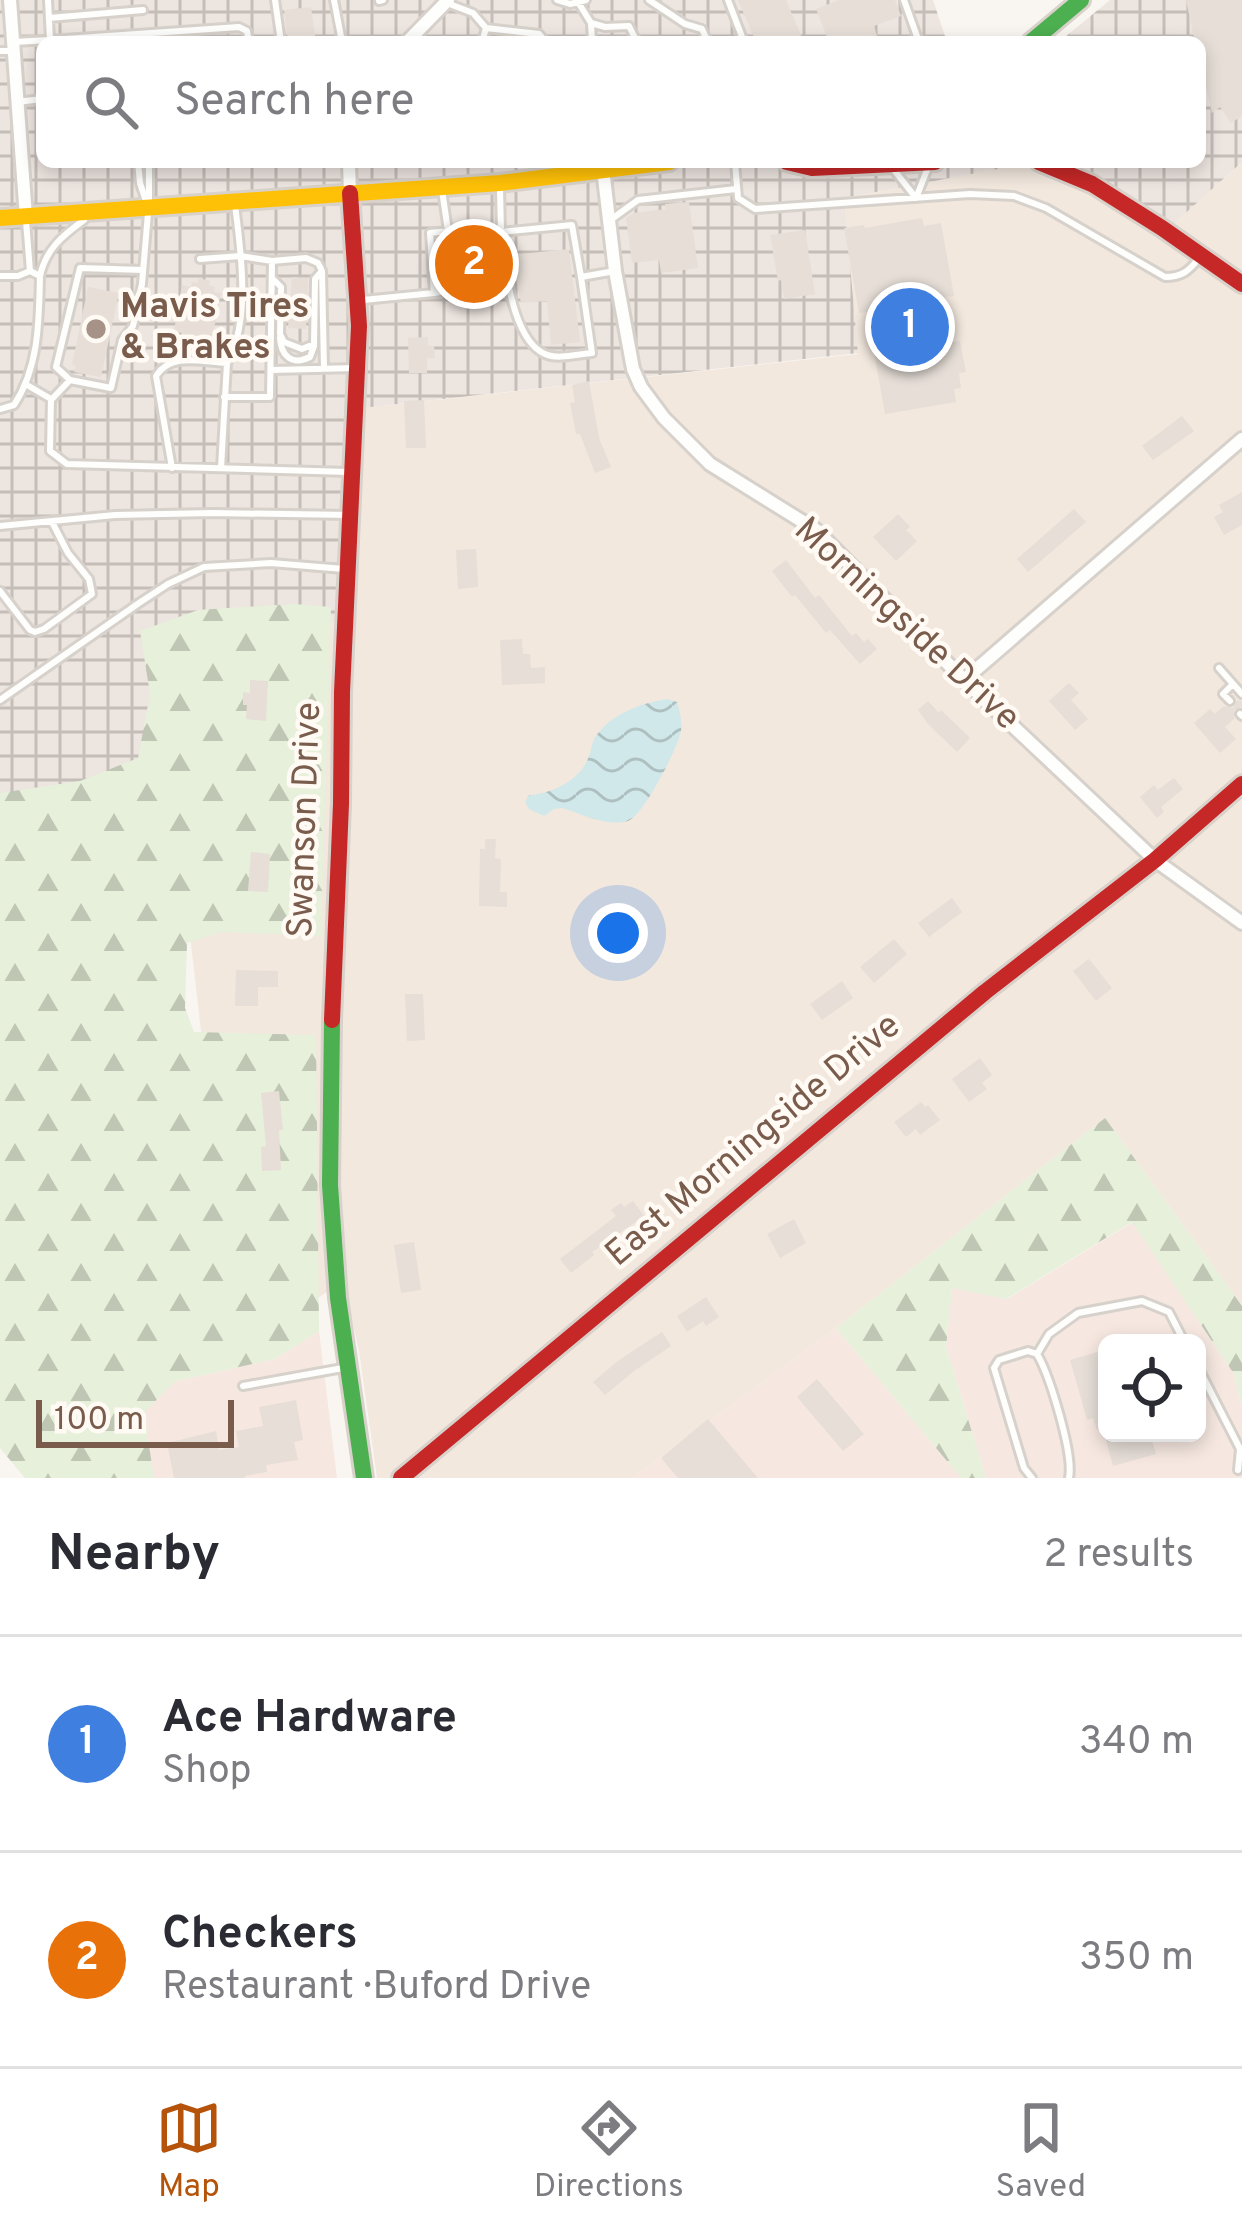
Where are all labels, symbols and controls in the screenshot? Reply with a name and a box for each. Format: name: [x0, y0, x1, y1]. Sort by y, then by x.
search box: [36, 36, 1206, 168]
icon: search: [78, 69, 144, 135]
text: Search here: [174, 74, 414, 131]
pin: 2: [435, 219, 513, 309]
pin: 1: [871, 282, 949, 372]
place label: Mavis Tires & Brakes: [120, 285, 309, 372]
marker: Mavis Tires & Brakes: [83, 316, 109, 342]
street label: Morningside Drive: [783, 508, 1029, 742]
street label: Swanson Drive: [279, 701, 333, 939]
your location: [588, 903, 648, 963]
street label: East Morningside Drive: [597, 1004, 911, 1278]
map controls: [1098, 1334, 1206, 1442]
button: locate: [1098, 1334, 1206, 1442]
scale bar: [36, 1394, 234, 1447]
text: 100 m: [54, 1400, 144, 1442]
text: Nearby: [48, 1524, 220, 1589]
text: 2 results: [1043, 1532, 1194, 1581]
text: Ace Hardware: [162, 1691, 457, 1748]
text: 1: [79, 1719, 95, 1768]
text: 340 m: [1079, 1719, 1194, 1768]
text: Shop: [162, 1748, 252, 1797]
text: Checkers: [162, 1907, 358, 1964]
text: 2: [75, 1935, 99, 1984]
text: 350 m: [1079, 1935, 1194, 1984]
text: Restaurant · Buford Drive: [162, 1964, 591, 2013]
tab: Map: [156, 2095, 222, 2209]
tab: Directions: [534, 2095, 684, 2209]
tab: Saved: [995, 2095, 1086, 2209]

